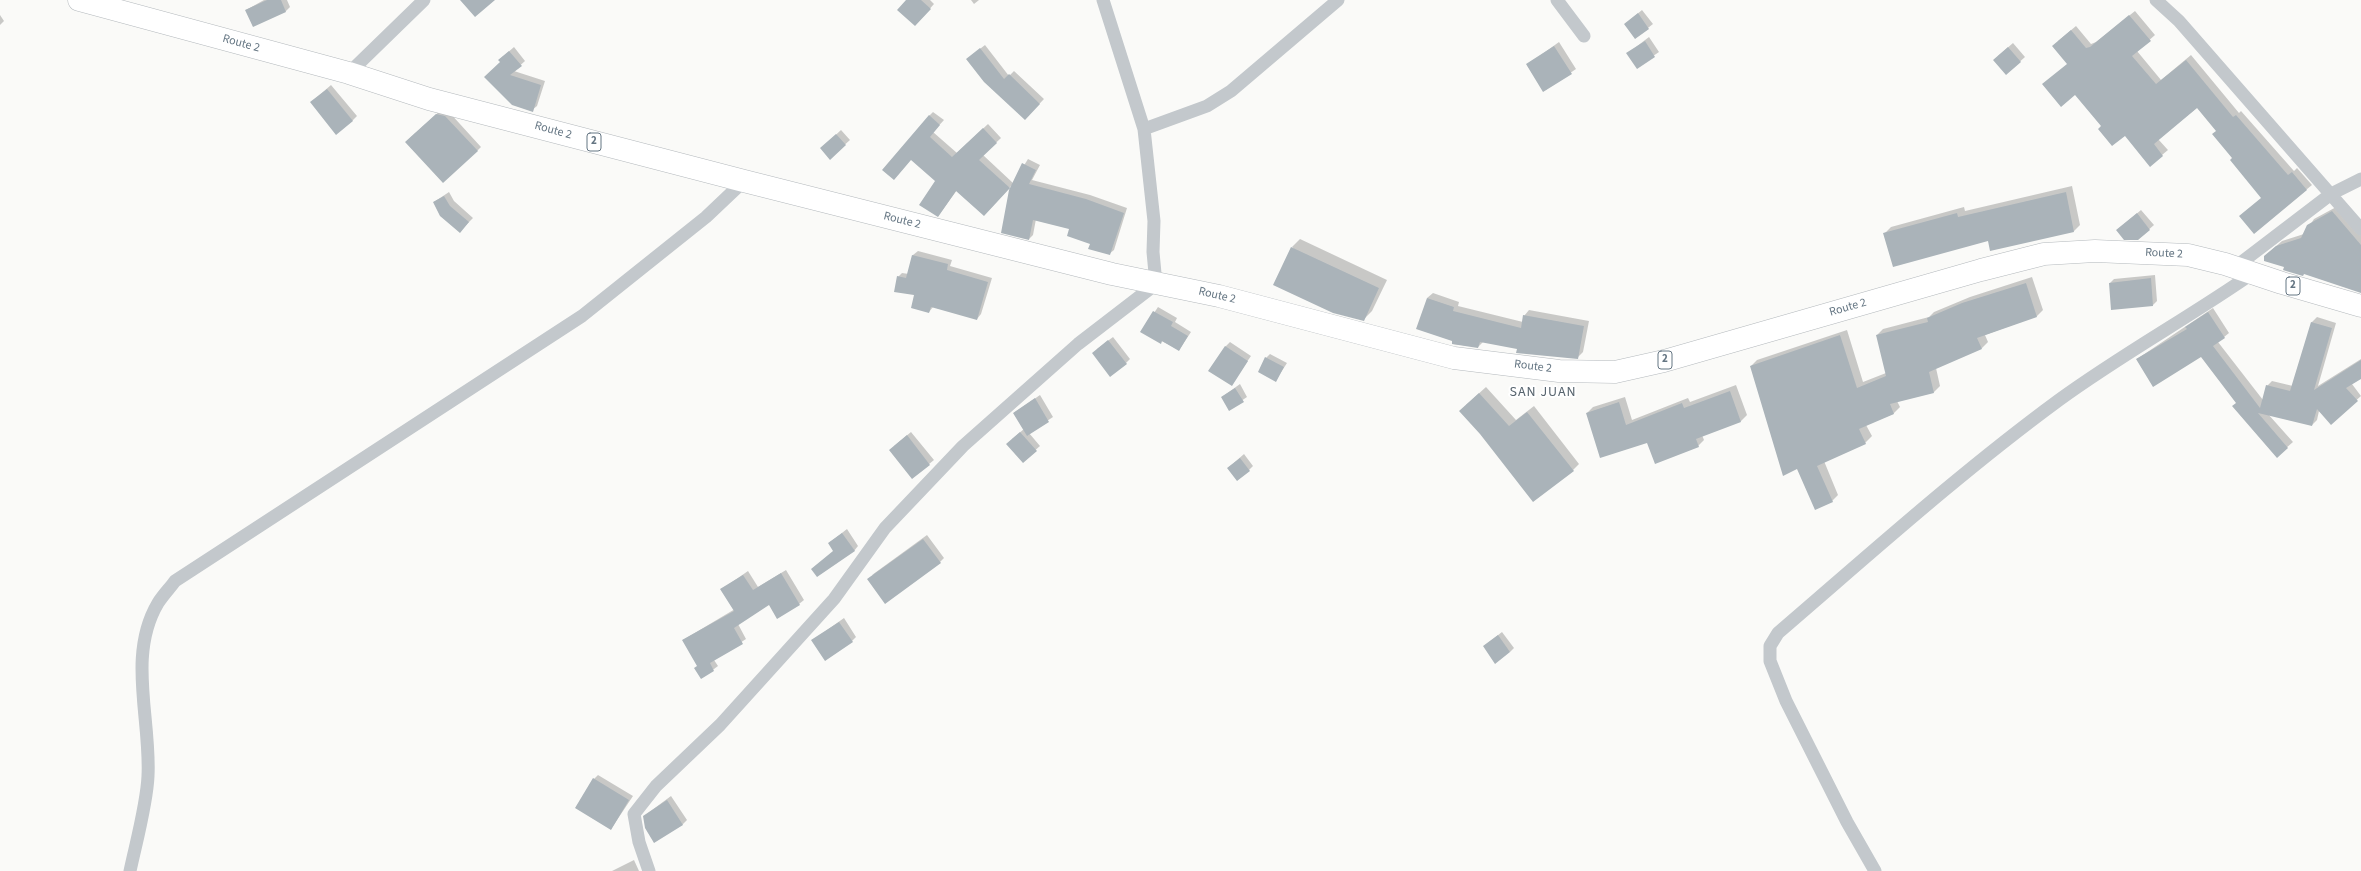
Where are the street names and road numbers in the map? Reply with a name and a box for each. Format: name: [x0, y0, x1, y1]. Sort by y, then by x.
street label: Route 2: [221, 32, 261, 56]
street label: Route 2: [533, 119, 573, 143]
road number: 2: [587, 133, 601, 151]
street label: Route 2: [882, 209, 922, 233]
street label: Route 2: [2145, 246, 2183, 262]
road number: 2: [2286, 277, 2300, 295]
street label: Route 2: [1197, 285, 1237, 307]
street label: Route 2: [1828, 296, 1868, 320]
road number: 2: [1658, 351, 1672, 369]
street label: Route 2: [1513, 358, 1553, 376]

